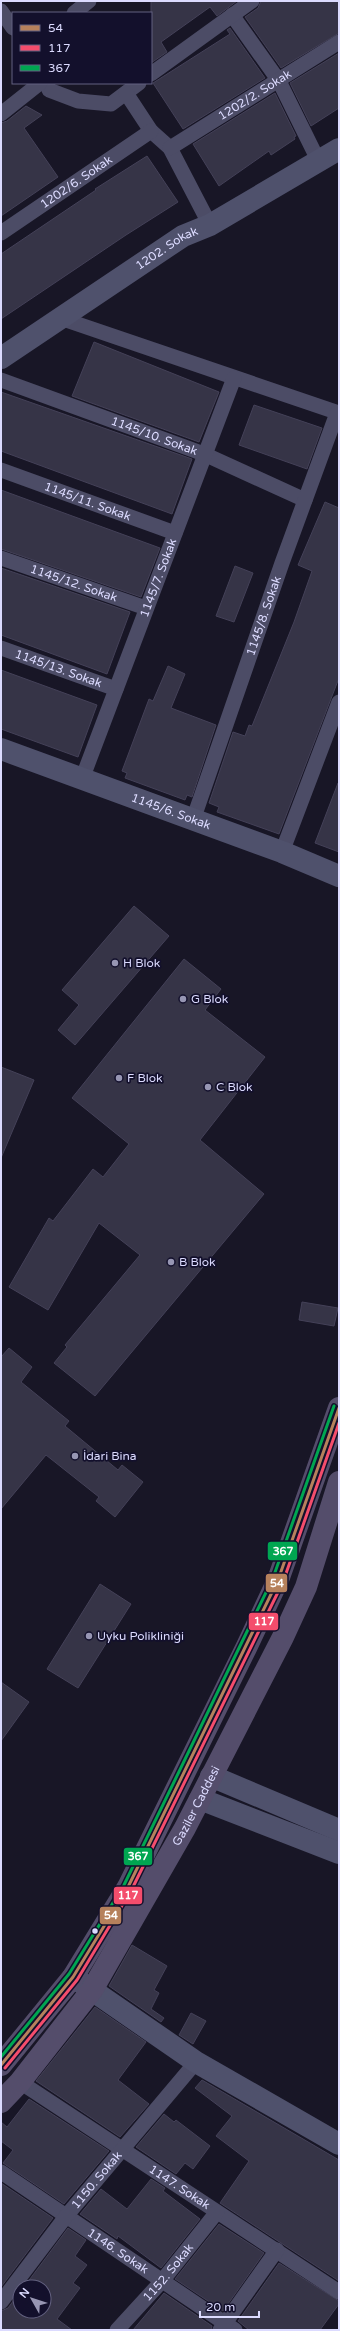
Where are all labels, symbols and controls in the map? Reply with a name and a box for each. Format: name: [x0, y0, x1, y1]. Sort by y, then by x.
legend: [12, 12, 152, 84]
text: 54: [48, 21, 64, 35]
text: 117: [48, 41, 71, 55]
text: 367: [48, 61, 71, 75]
street label: 1202/2. Sokak: [216, 66, 294, 123]
street label: 1202/6. Sokak: [38, 152, 115, 211]
street label: 1202. Sokak: [133, 224, 200, 273]
street label: 1145/10. Sokak: [109, 414, 200, 458]
street label: 1145/11. Sokak: [42, 479, 133, 524]
street label: 1145/7. Sokak: [137, 536, 180, 619]
street label: 1145/12. Sokak: [28, 562, 120, 605]
street label: 1145/8. Sokak: [243, 574, 284, 658]
street label: 1145/13. Sokak: [13, 647, 104, 691]
street label: 1145/6. Sokak: [129, 790, 213, 832]
place label: H Blok: [123, 956, 161, 970]
marker: H Blok: [110, 958, 120, 968]
place label: G Blok: [191, 992, 229, 1006]
marker: G Blok: [178, 994, 188, 1004]
place label: F Blok: [127, 1071, 163, 1085]
marker: F Blok: [114, 1073, 124, 1083]
place label: C Blok: [216, 1080, 253, 1094]
marker: C Blok: [203, 1082, 213, 1092]
place label: B Blok: [179, 1255, 216, 1269]
marker: B Blok: [166, 1257, 176, 1267]
place label: İdari Bina: [83, 1449, 137, 1463]
marker: İdari Bina: [70, 1451, 80, 1461]
line badge: 367: [267, 1541, 298, 1561]
text: 367: [273, 1545, 293, 1558]
line badge: 54: [265, 1573, 288, 1593]
text: 54: [270, 1577, 284, 1590]
line badge: 117: [248, 1612, 279, 1631]
text: 117: [254, 1615, 274, 1628]
place label: Uyku Polikliniği: [97, 1629, 184, 1643]
marker: Uyku Polikliniği: [84, 1631, 94, 1641]
street label: Gaziler Caddesi: [169, 1764, 223, 1848]
line badge: 367: [123, 1847, 153, 1866]
text: 367: [128, 1850, 148, 1863]
line badge: 117: [113, 1886, 143, 1905]
text: 117: [118, 1889, 138, 1902]
line badge: 54: [99, 1906, 122, 1925]
text: 54: [104, 1909, 118, 1922]
unlabelled marker: [90, 1926, 100, 1936]
street label: 1150. Sokak: [68, 2148, 125, 2212]
street label: 1147. Sokak: [146, 2162, 213, 2212]
street label: 1146. Sokak: [85, 2225, 152, 2277]
street label: 1152. Sokak: [140, 2240, 196, 2304]
north arrow: [12, 2279, 52, 2319]
text: N: [17, 2285, 32, 2301]
scale bar: [200, 2293, 259, 2319]
text: 20 m: [206, 2300, 235, 2314]

